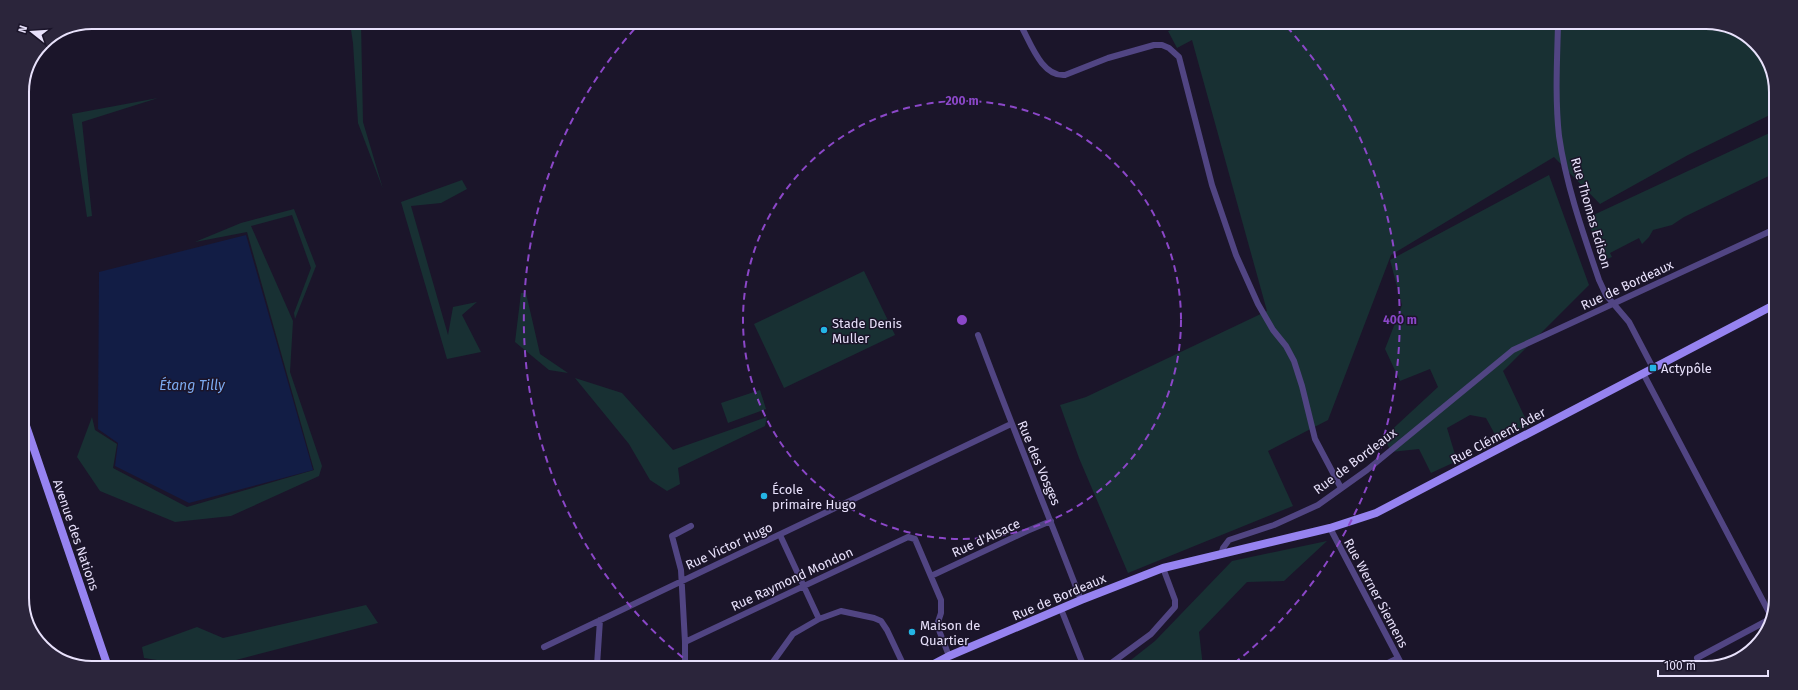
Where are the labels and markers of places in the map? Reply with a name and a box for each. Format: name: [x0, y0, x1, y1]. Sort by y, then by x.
centre of rings: [955, 313, 969, 327]
place label: Stade Denis Muller: [832, 316, 902, 346]
marker: Stade Denis Muller: [819, 325, 829, 335]
place label: Actypôle: [1661, 361, 1712, 376]
marker: Actypôle: [1648, 363, 1658, 373]
place label: École primaire Hugo: [772, 482, 856, 512]
marker: École primaire Hugo: [759, 491, 769, 501]
place label: Maison de Quartier: [920, 618, 980, 648]
marker: Maison de Quartier: [907, 627, 917, 637]

